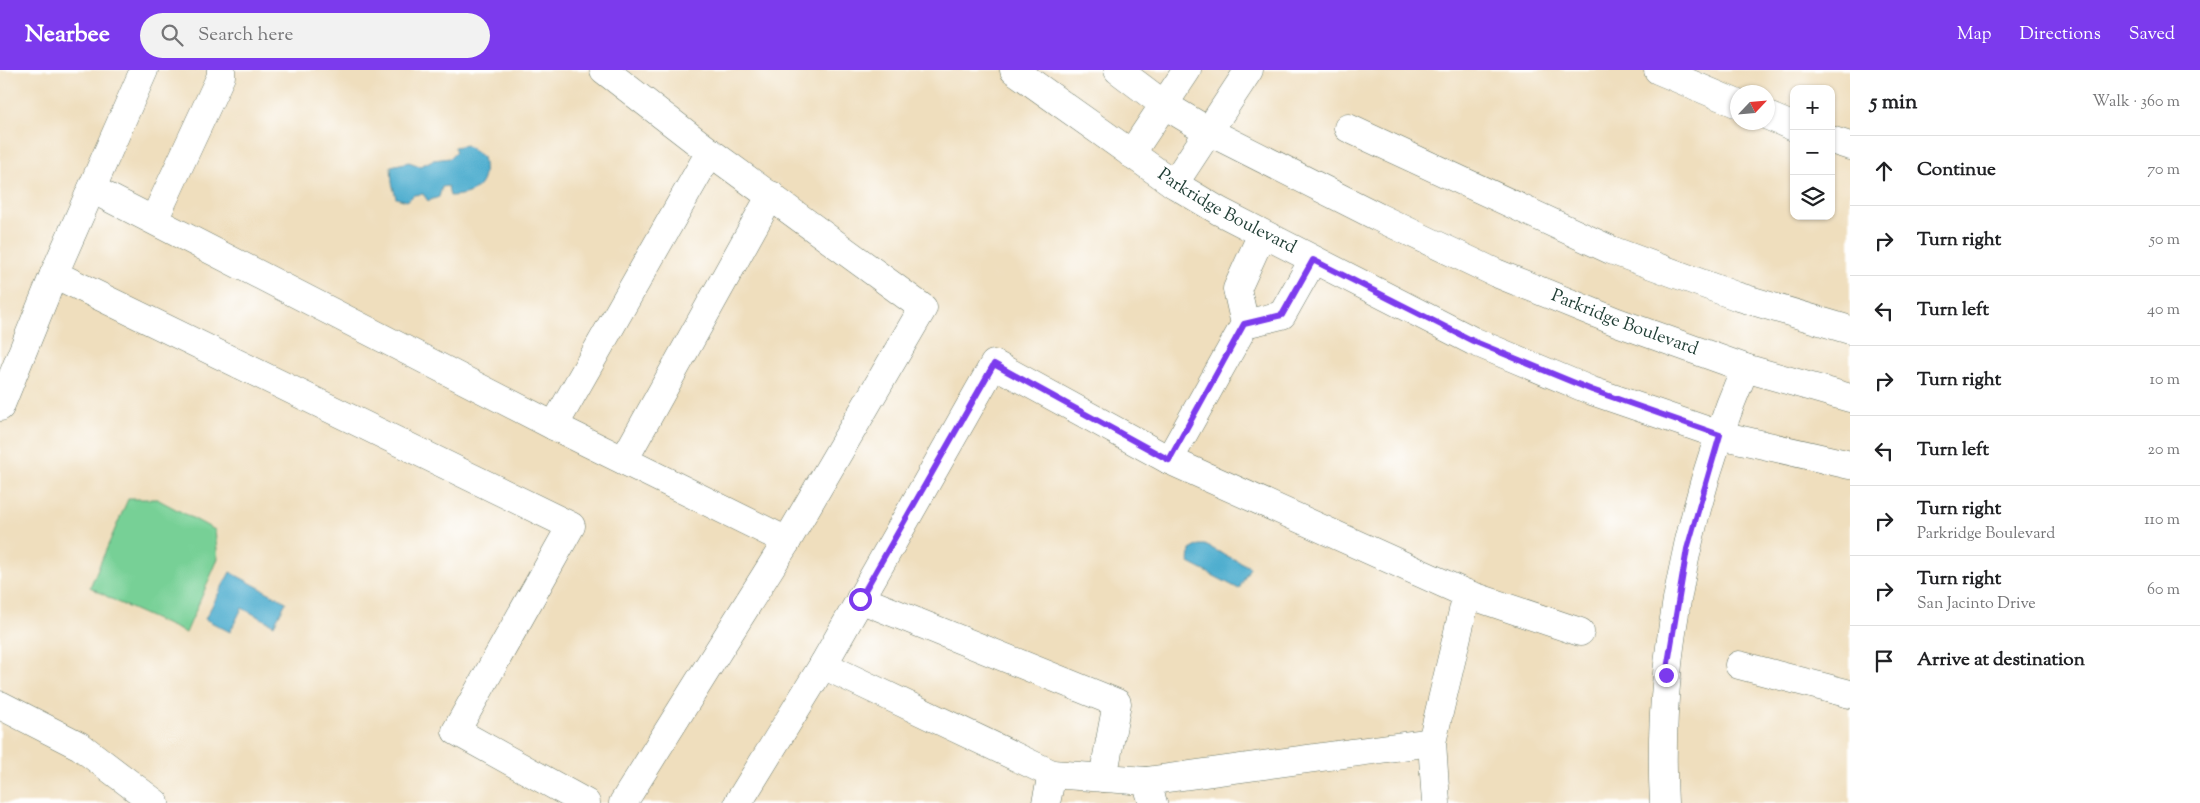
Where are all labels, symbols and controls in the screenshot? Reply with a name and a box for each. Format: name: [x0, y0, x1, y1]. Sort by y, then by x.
search box: [140, 13, 490, 58]
text: Nearbee: [25, 18, 110, 52]
icon: search: [158, 21, 186, 49]
text: Search here: [198, 22, 293, 49]
text: Map: [1957, 22, 1992, 48]
text: Directions: [2020, 22, 2101, 48]
text: Saved: [2129, 22, 2175, 48]
north arrow: [1730, 85, 1775, 130]
map controls: [1790, 85, 1835, 220]
button: +: [1790, 85, 1835, 130]
text: 5 min: [1870, 88, 1917, 118]
text: Walk · 360 m: [2092, 91, 2180, 114]
button: −: [1790, 130, 1835, 175]
icon: ahead: [1870, 157, 1898, 185]
text: Continue: [1917, 157, 1996, 184]
text: 70 m: [2147, 159, 2180, 182]
street label: Parkridge Boulevard: [1152, 163, 1301, 261]
button: layers: [1790, 175, 1835, 220]
icon: right: [1870, 227, 1898, 255]
text: Turn right: [1917, 227, 2001, 254]
text: 50 m: [2149, 229, 2180, 252]
street label: Parkridge Boulevard: [1547, 284, 1702, 363]
icon: left: [1870, 297, 1898, 325]
text: Turn left: [1917, 297, 1989, 324]
text: 40 m: [2147, 299, 2180, 322]
icon: right: [1870, 367, 1898, 395]
text: Turn right: [1917, 367, 2001, 394]
text: 10 m: [2150, 369, 2180, 392]
icon: left: [1870, 437, 1898, 465]
text: Turn left: [1917, 437, 1989, 464]
text: 20 m: [2147, 439, 2180, 462]
text: Turn right: [1917, 496, 2001, 523]
icon: right: [1870, 507, 1898, 535]
text: 110 m: [2144, 509, 2180, 532]
text: Parkridge Boulevard: [1917, 523, 2055, 546]
text: Turn right: [1917, 566, 2001, 593]
icon: right: [1870, 577, 1898, 605]
text: 60 m: [2147, 579, 2180, 602]
route start: [849, 588, 872, 611]
text: San Jacinto Drive: [1917, 593, 2036, 616]
icon: arrive: [1870, 647, 1898, 675]
text: Arrive at destination: [1917, 647, 2085, 674]
route end: [1655, 664, 1678, 687]

